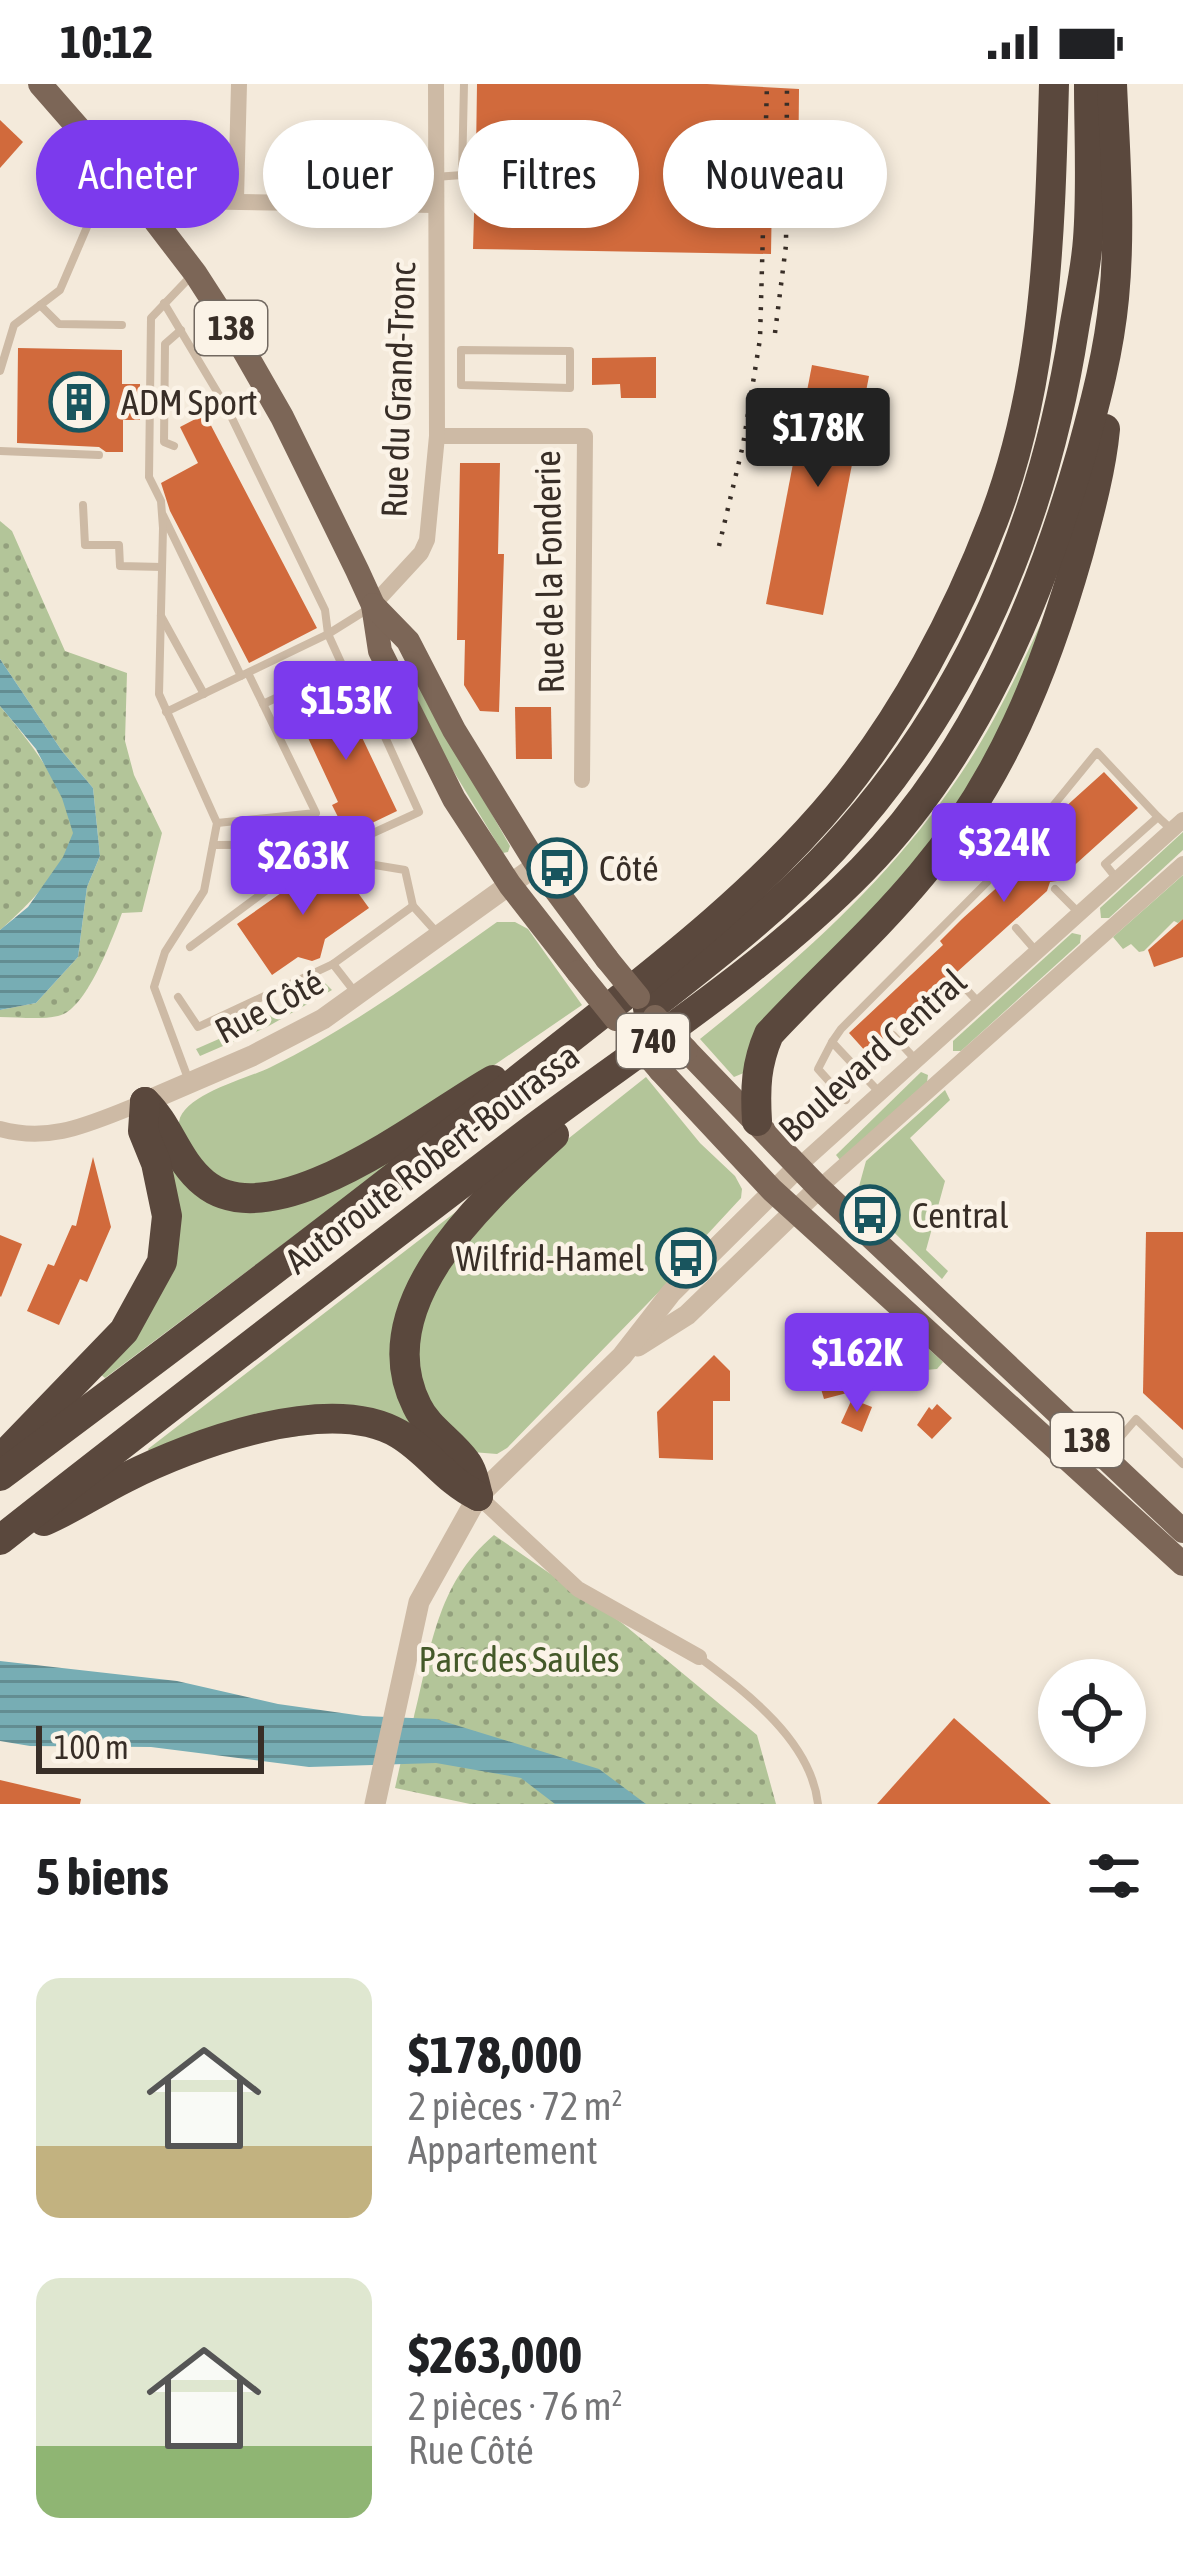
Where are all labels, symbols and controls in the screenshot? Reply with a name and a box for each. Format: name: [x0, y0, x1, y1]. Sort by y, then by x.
text: 10:12: [60, 16, 154, 68]
chip: Acheter: [36, 120, 239, 228]
chip: Louer: [263, 120, 434, 228]
chip: Filtres: [458, 120, 639, 228]
chip: Nouveau: [663, 120, 887, 228]
street label: Rue du Grand-Tronc: [373, 261, 423, 518]
road number: 138: [195, 301, 267, 355]
building icon: ADM Sport: [48, 371, 110, 433]
place label: ADM Sport: [121, 381, 258, 423]
pin: $178K: [734, 388, 902, 490]
text: $178K: [773, 405, 863, 449]
street label: Rue de la Fonderie: [526, 450, 572, 694]
pin: $153K: [262, 661, 430, 763]
text: $153K: [301, 678, 391, 722]
pin: $324K: [920, 803, 1088, 905]
pin: $263K: [219, 816, 387, 918]
text: $324K: [959, 820, 1049, 864]
text: $263K: [258, 833, 348, 877]
bus stop icon: Côté: [526, 837, 588, 899]
place label: Côté: [599, 847, 658, 889]
street label: Rue Côté: [208, 960, 330, 1052]
street label: Boulevard Central: [770, 960, 974, 1150]
road number: 740: [617, 1014, 689, 1068]
street label: Autoroute Robert-Bourassa: [277, 1034, 587, 1282]
bus stop icon: Central: [839, 1184, 901, 1246]
place label: Central: [912, 1194, 1009, 1236]
bus stop icon: Wilfrid-Hamel: [655, 1227, 717, 1289]
place label: Wilfrid-Hamel: [456, 1237, 644, 1279]
pin: $162K: [773, 1313, 941, 1415]
text: $162K: [812, 1330, 902, 1374]
road number: 138: [1051, 1413, 1123, 1467]
park label: Parc des Saules: [418, 1638, 620, 1680]
map controls: [1038, 1659, 1146, 1767]
button: locate: [1038, 1659, 1146, 1767]
scale bar: [36, 1720, 264, 1773]
text: 100 m: [54, 1728, 129, 1766]
icon: filters: [1081, 1843, 1147, 1909]
text: 5 biens: [36, 1847, 169, 1906]
text: $178,000: [408, 2025, 582, 2084]
icon: home: [132, 2026, 276, 2170]
text: 2 pièces · 72 m²: [408, 2084, 623, 2128]
text: Appartement: [408, 2128, 598, 2172]
text: $263,000: [408, 2325, 582, 2384]
icon: home: [132, 2326, 276, 2470]
text: 2 pièces · 76 m²: [408, 2384, 623, 2428]
text: Rue Côté: [408, 2428, 534, 2472]

